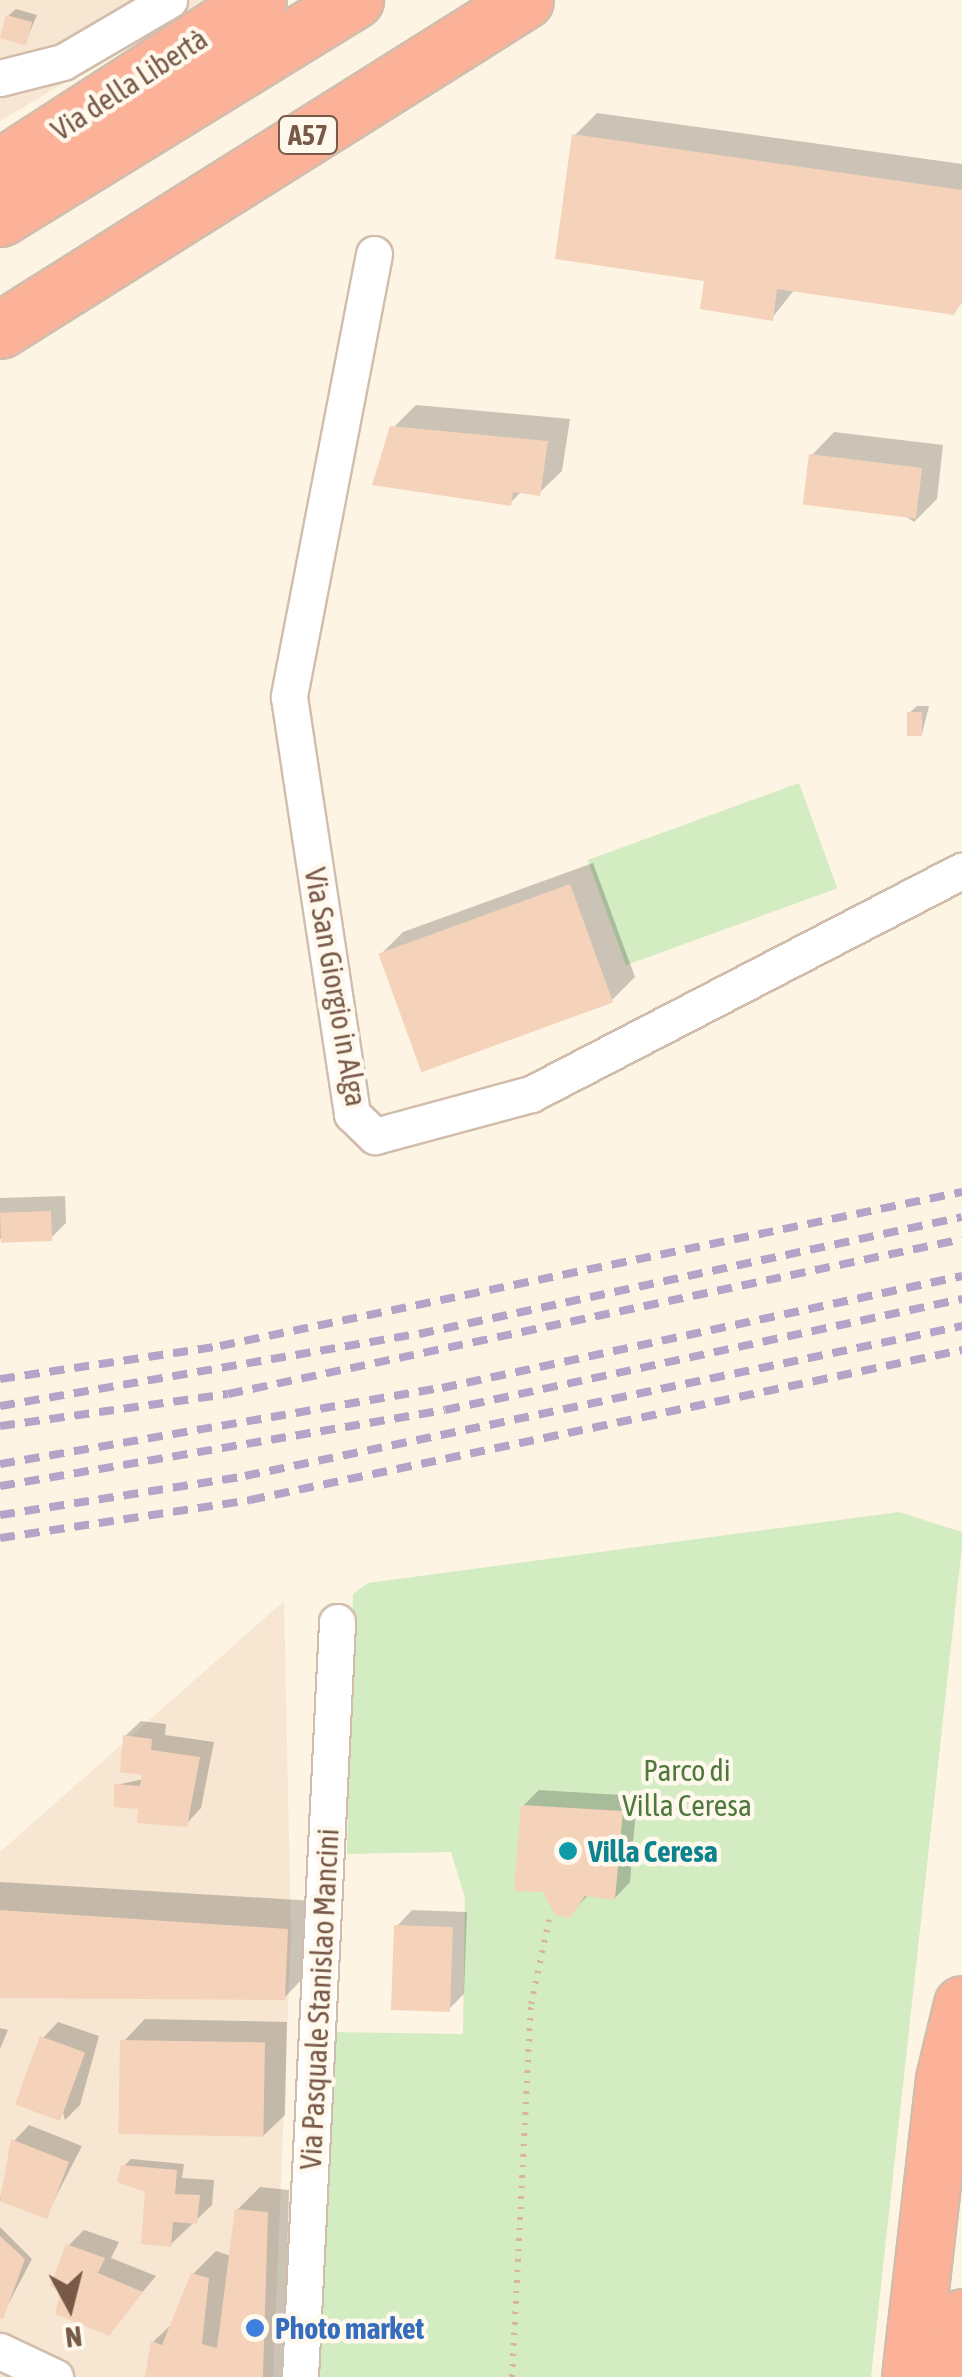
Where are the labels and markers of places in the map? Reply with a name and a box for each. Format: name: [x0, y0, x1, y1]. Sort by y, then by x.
place label: Villa Ceresa: [588, 1833, 718, 1869]
marker: Villa Ceresa: [557, 1840, 579, 1862]
place label: Photo market: [275, 2310, 424, 2346]
marker: Photo market: [244, 2317, 266, 2339]

